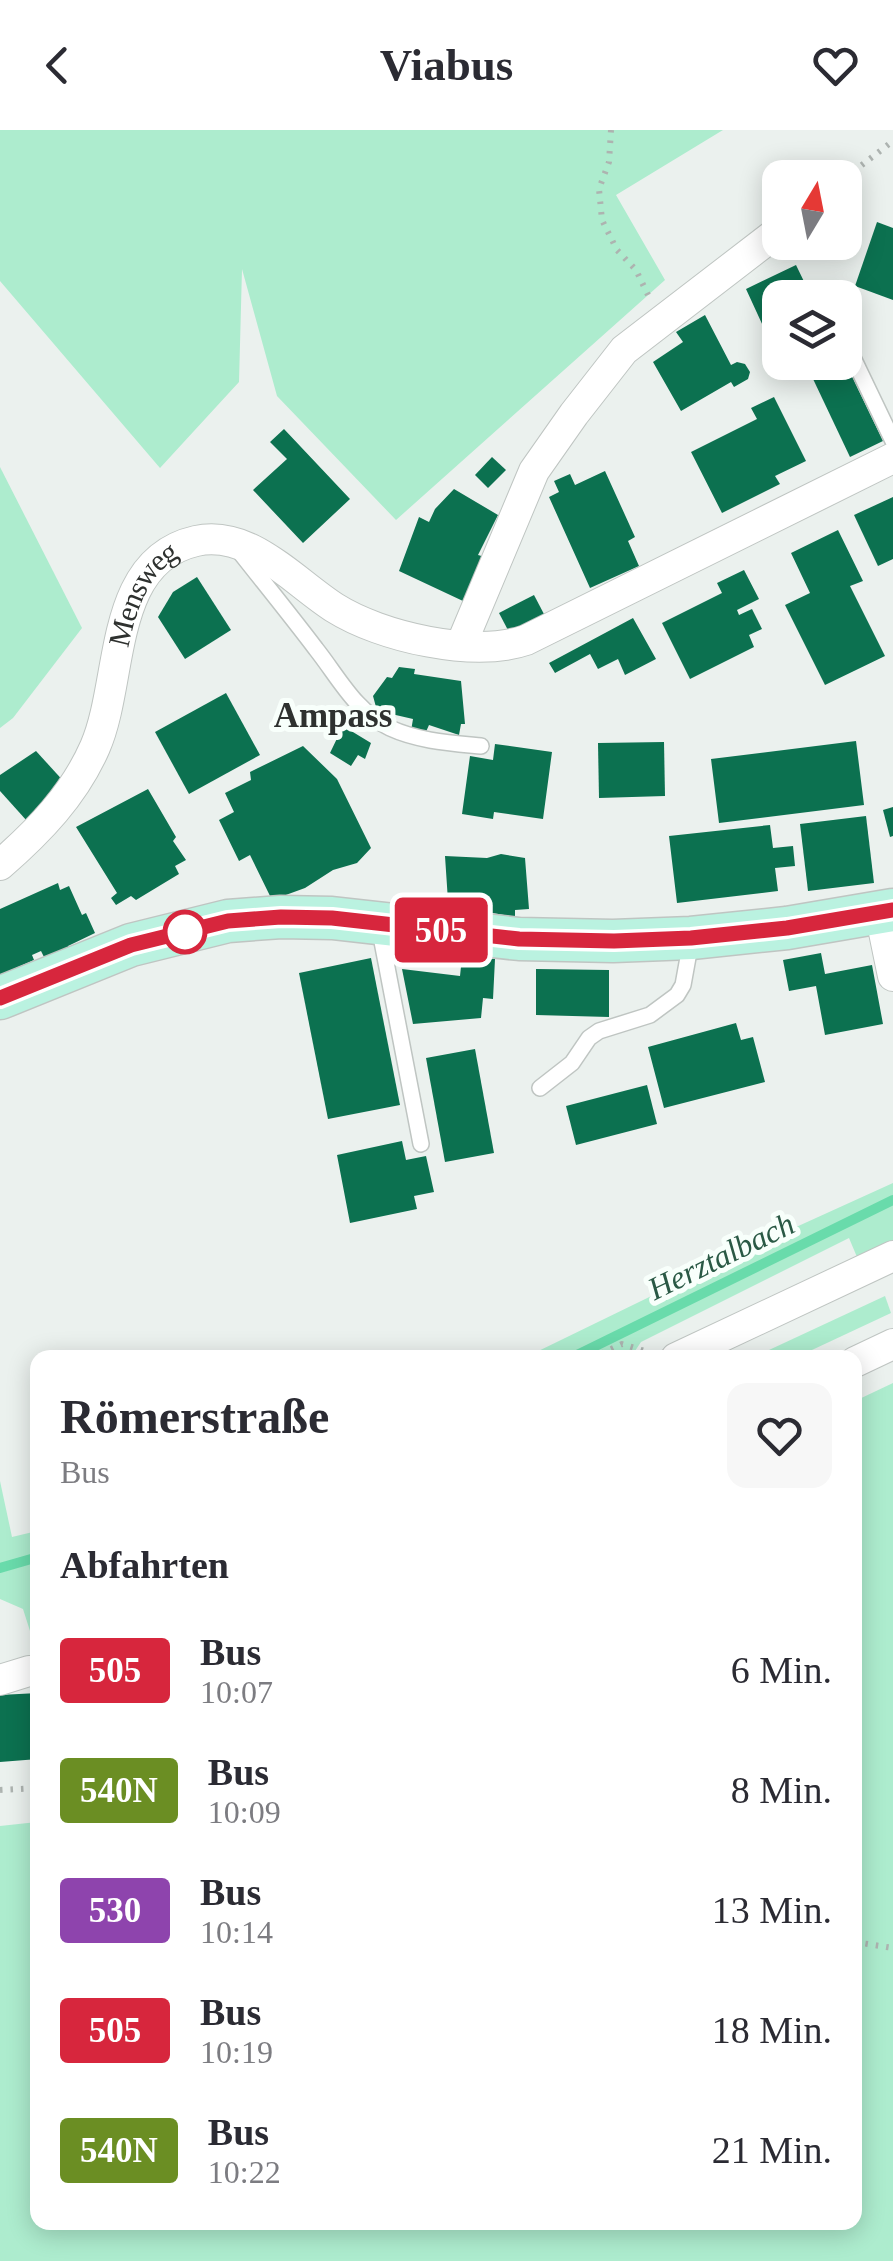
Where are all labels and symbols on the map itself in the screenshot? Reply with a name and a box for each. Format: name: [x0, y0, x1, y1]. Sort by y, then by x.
north arrow: [762, 160, 862, 260]
street label: Mensweg: [102, 534, 183, 650]
district label: Ampass: [274, 696, 392, 735]
line badge: 505: [384, 898, 498, 962]
unlabelled marker: [164, 911, 206, 953]
water label: Herztalbach: [641, 1205, 800, 1307]

